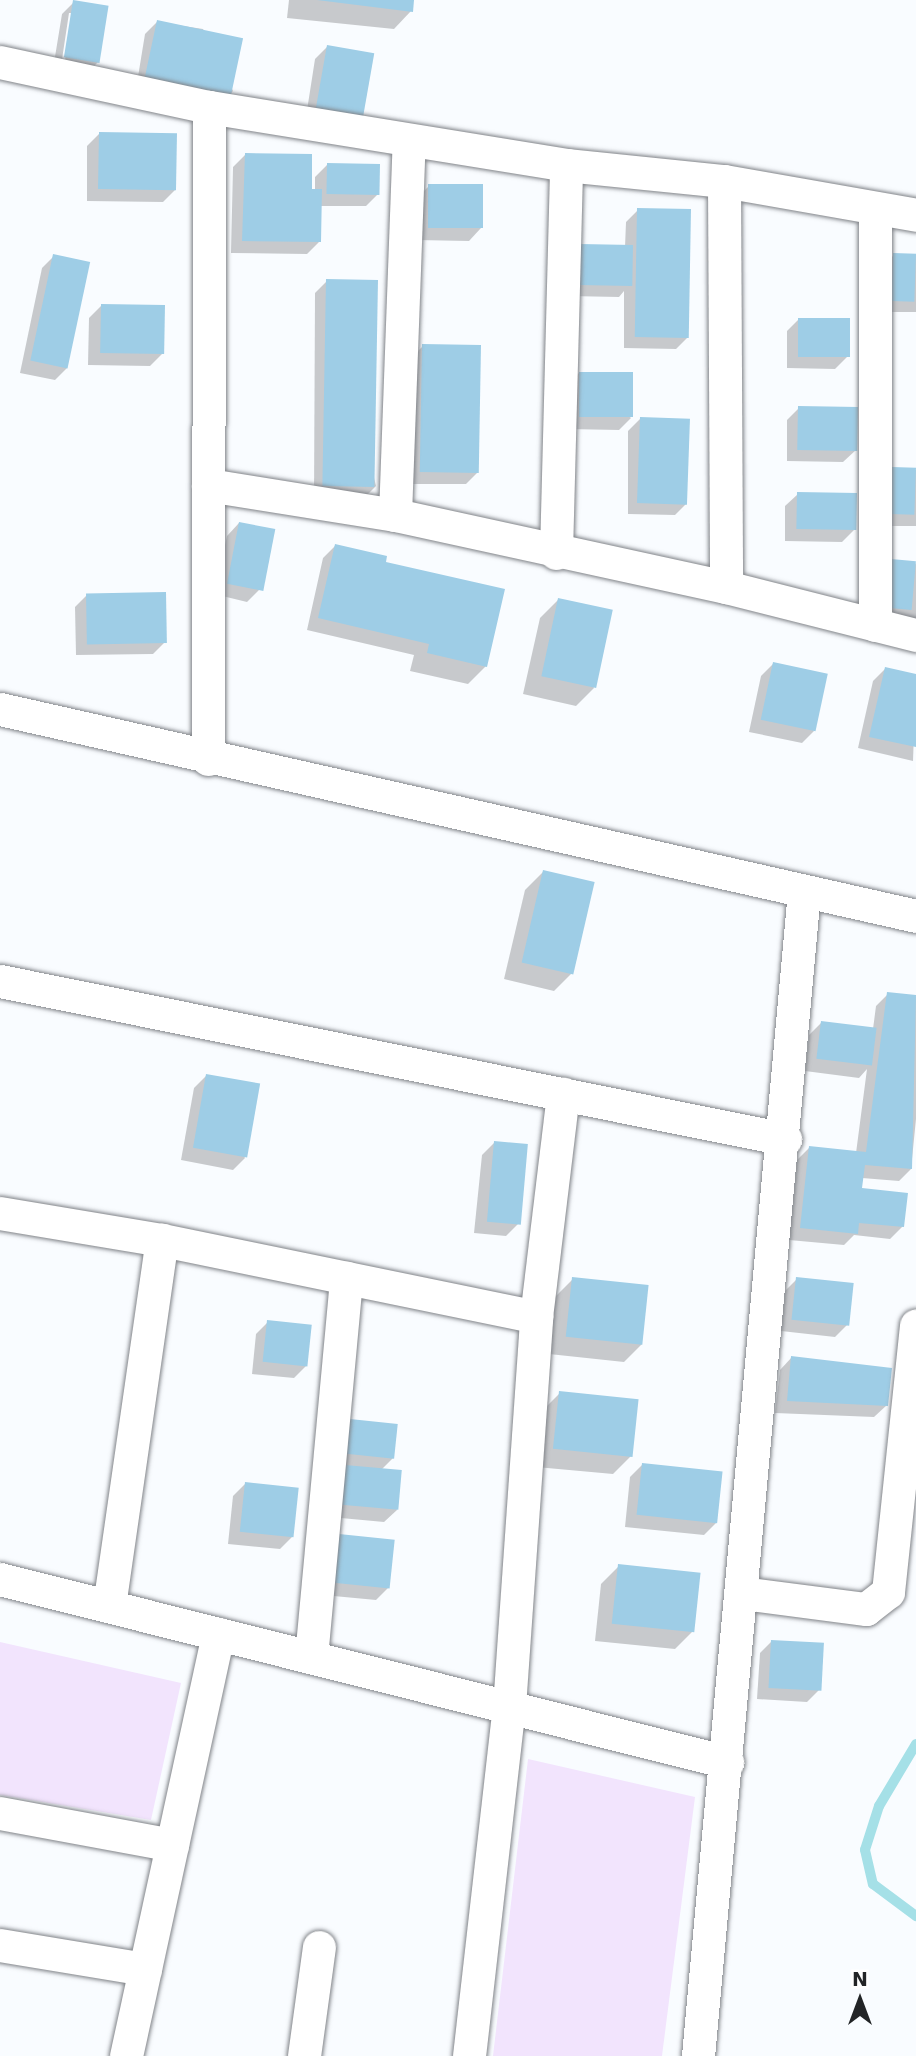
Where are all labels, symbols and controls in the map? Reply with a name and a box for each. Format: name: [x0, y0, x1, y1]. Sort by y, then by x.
north arrow: [825, 1965, 895, 2035]
text: N: [852, 1968, 868, 1990]

